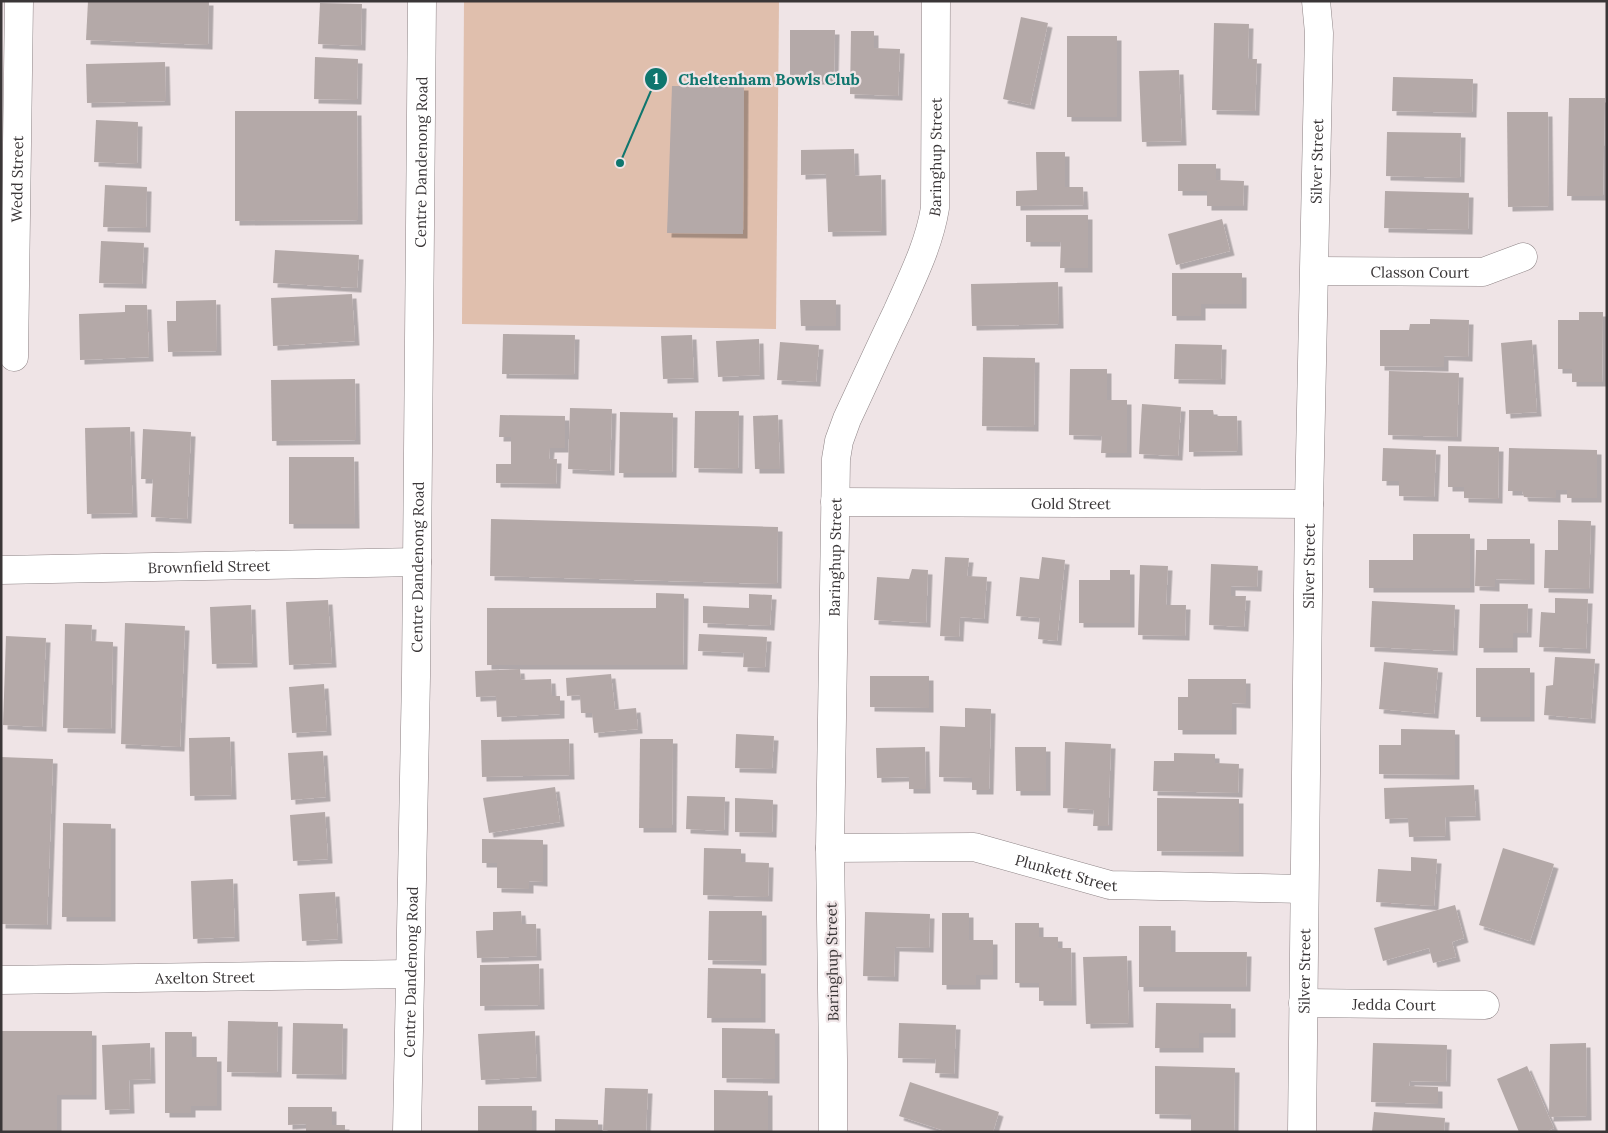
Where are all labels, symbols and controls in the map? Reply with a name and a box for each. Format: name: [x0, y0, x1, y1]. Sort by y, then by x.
callout: Cheltenham Bowls Club: [643, 64, 870, 95]
text: 1: [653, 69, 659, 88]
text: Cheltenham Bowls Club: [678, 69, 860, 89]
street label: Centre Dandenong Road: [410, 76, 431, 248]
street label: Baringhup Street: [924, 97, 945, 218]
street label: Silver Street: [1306, 118, 1327, 204]
street label: Wedd Street: [6, 135, 27, 223]
street label: Classon Court: [1371, 262, 1470, 281]
street label: Centre Dandenong Road: [407, 481, 427, 653]
street label: Gold Street: [1031, 493, 1111, 513]
street label: Baringhup Street: [824, 497, 845, 617]
street label: Silver Street: [1298, 523, 1318, 609]
street label: Brownfield Street: [148, 555, 271, 577]
street label: Plunkett Street: [1013, 849, 1118, 895]
street label: Centre Dandenong Road: [399, 886, 421, 1058]
street label: Baringhup Street: [821, 902, 843, 1022]
street label: Silver Street: [1294, 928, 1314, 1014]
street label: Axelton Street: [154, 967, 255, 987]
street label: Jedda Court: [1351, 994, 1436, 1014]

